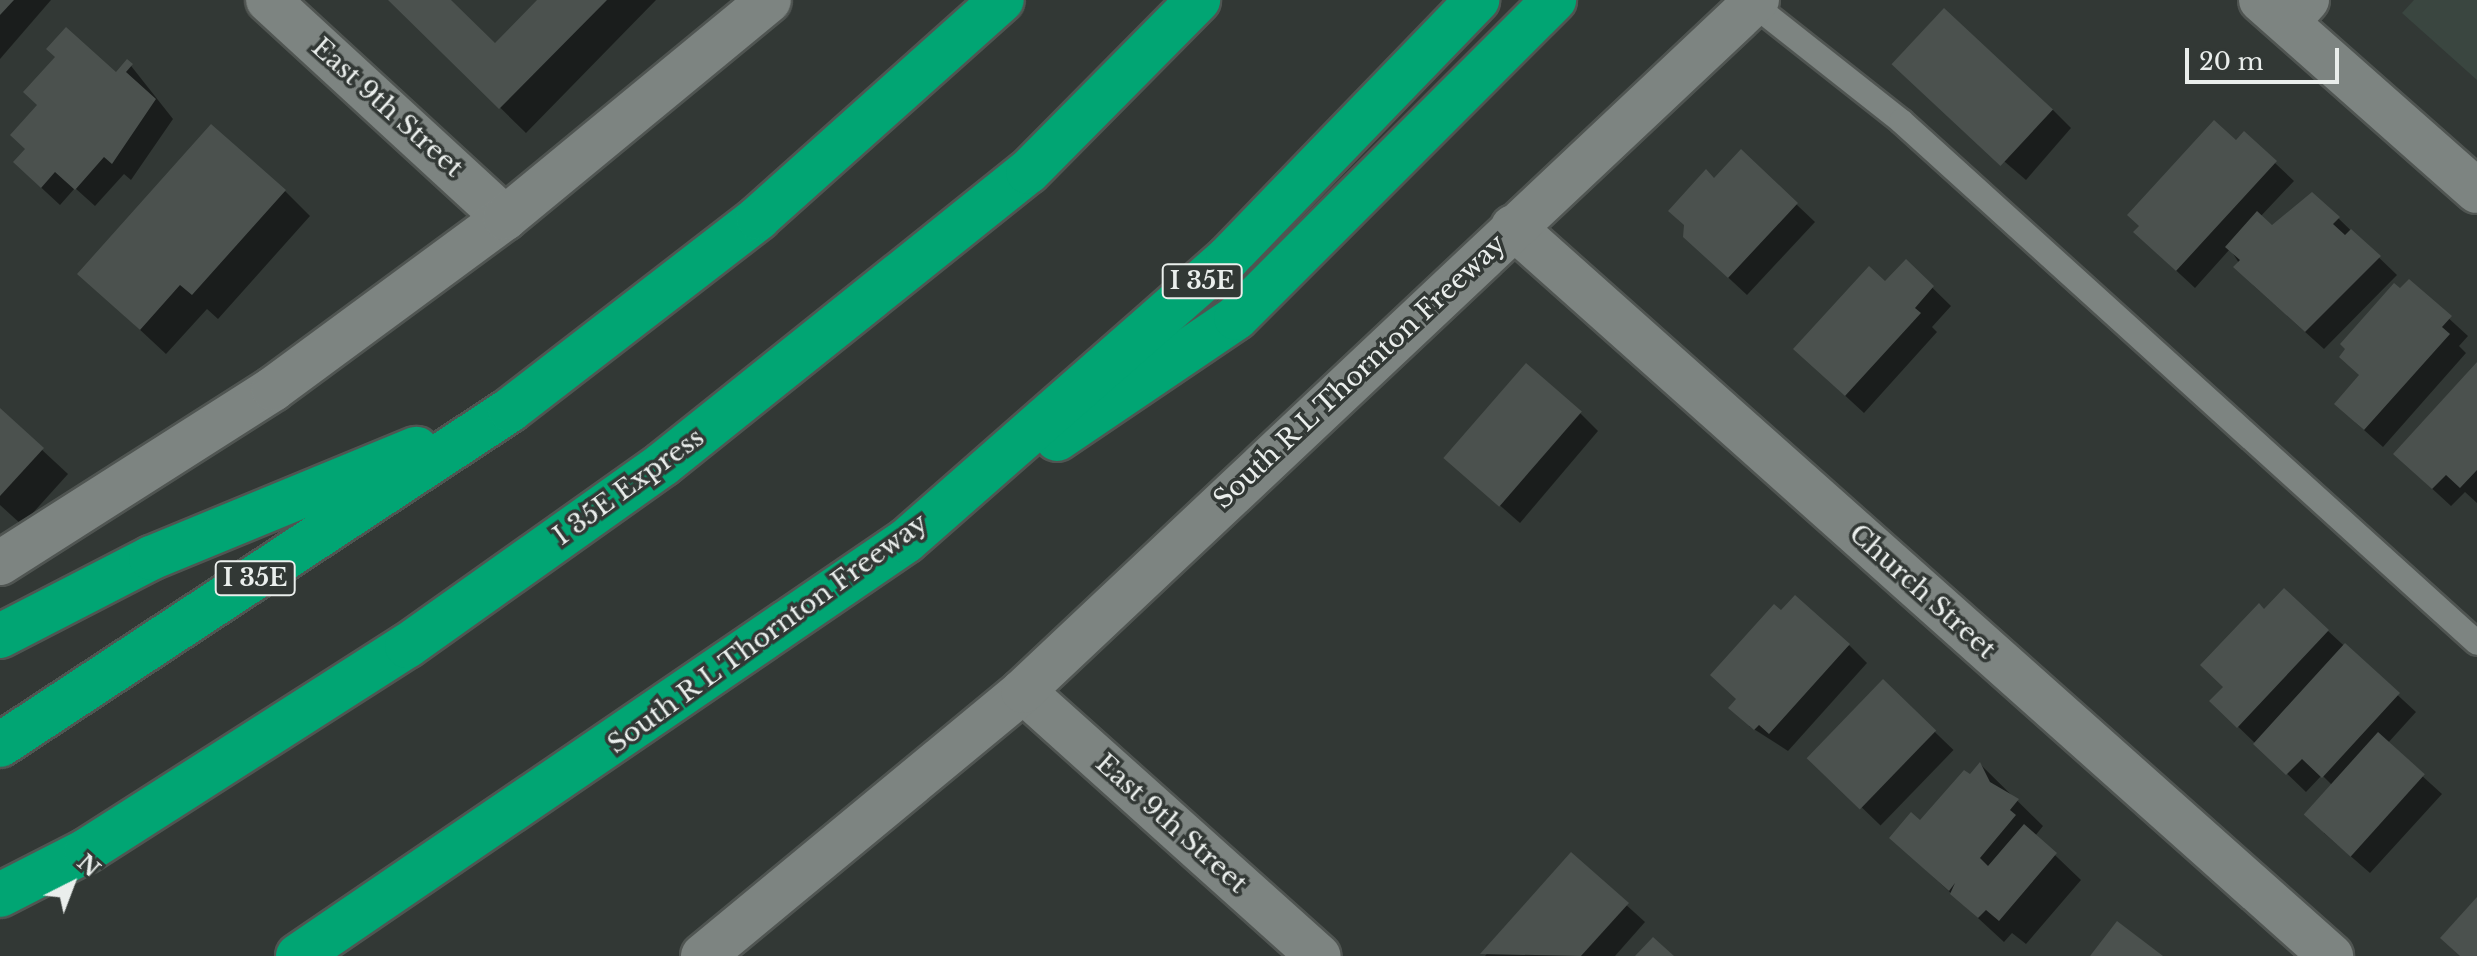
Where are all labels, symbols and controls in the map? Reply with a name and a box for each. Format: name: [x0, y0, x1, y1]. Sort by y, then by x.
street label: East 9th Street: [305, 32, 469, 184]
scale bar: [2189, 32, 2343, 82]
text: 20 m: [2199, 47, 2264, 76]
street label: South R L Thornton Freeway: [1207, 228, 1513, 516]
road number: I 35E: [1160, 261, 1244, 301]
street label: I 35E Express: [548, 422, 710, 552]
street label: South R L Thornton Freeway: [601, 507, 935, 761]
street label: Church Street: [1843, 518, 2001, 666]
road number: I 35E: [213, 558, 297, 598]
street label: East 9th Street: [1089, 748, 1253, 900]
north arrow: [32, 844, 112, 924]
text: N: [72, 849, 105, 883]

